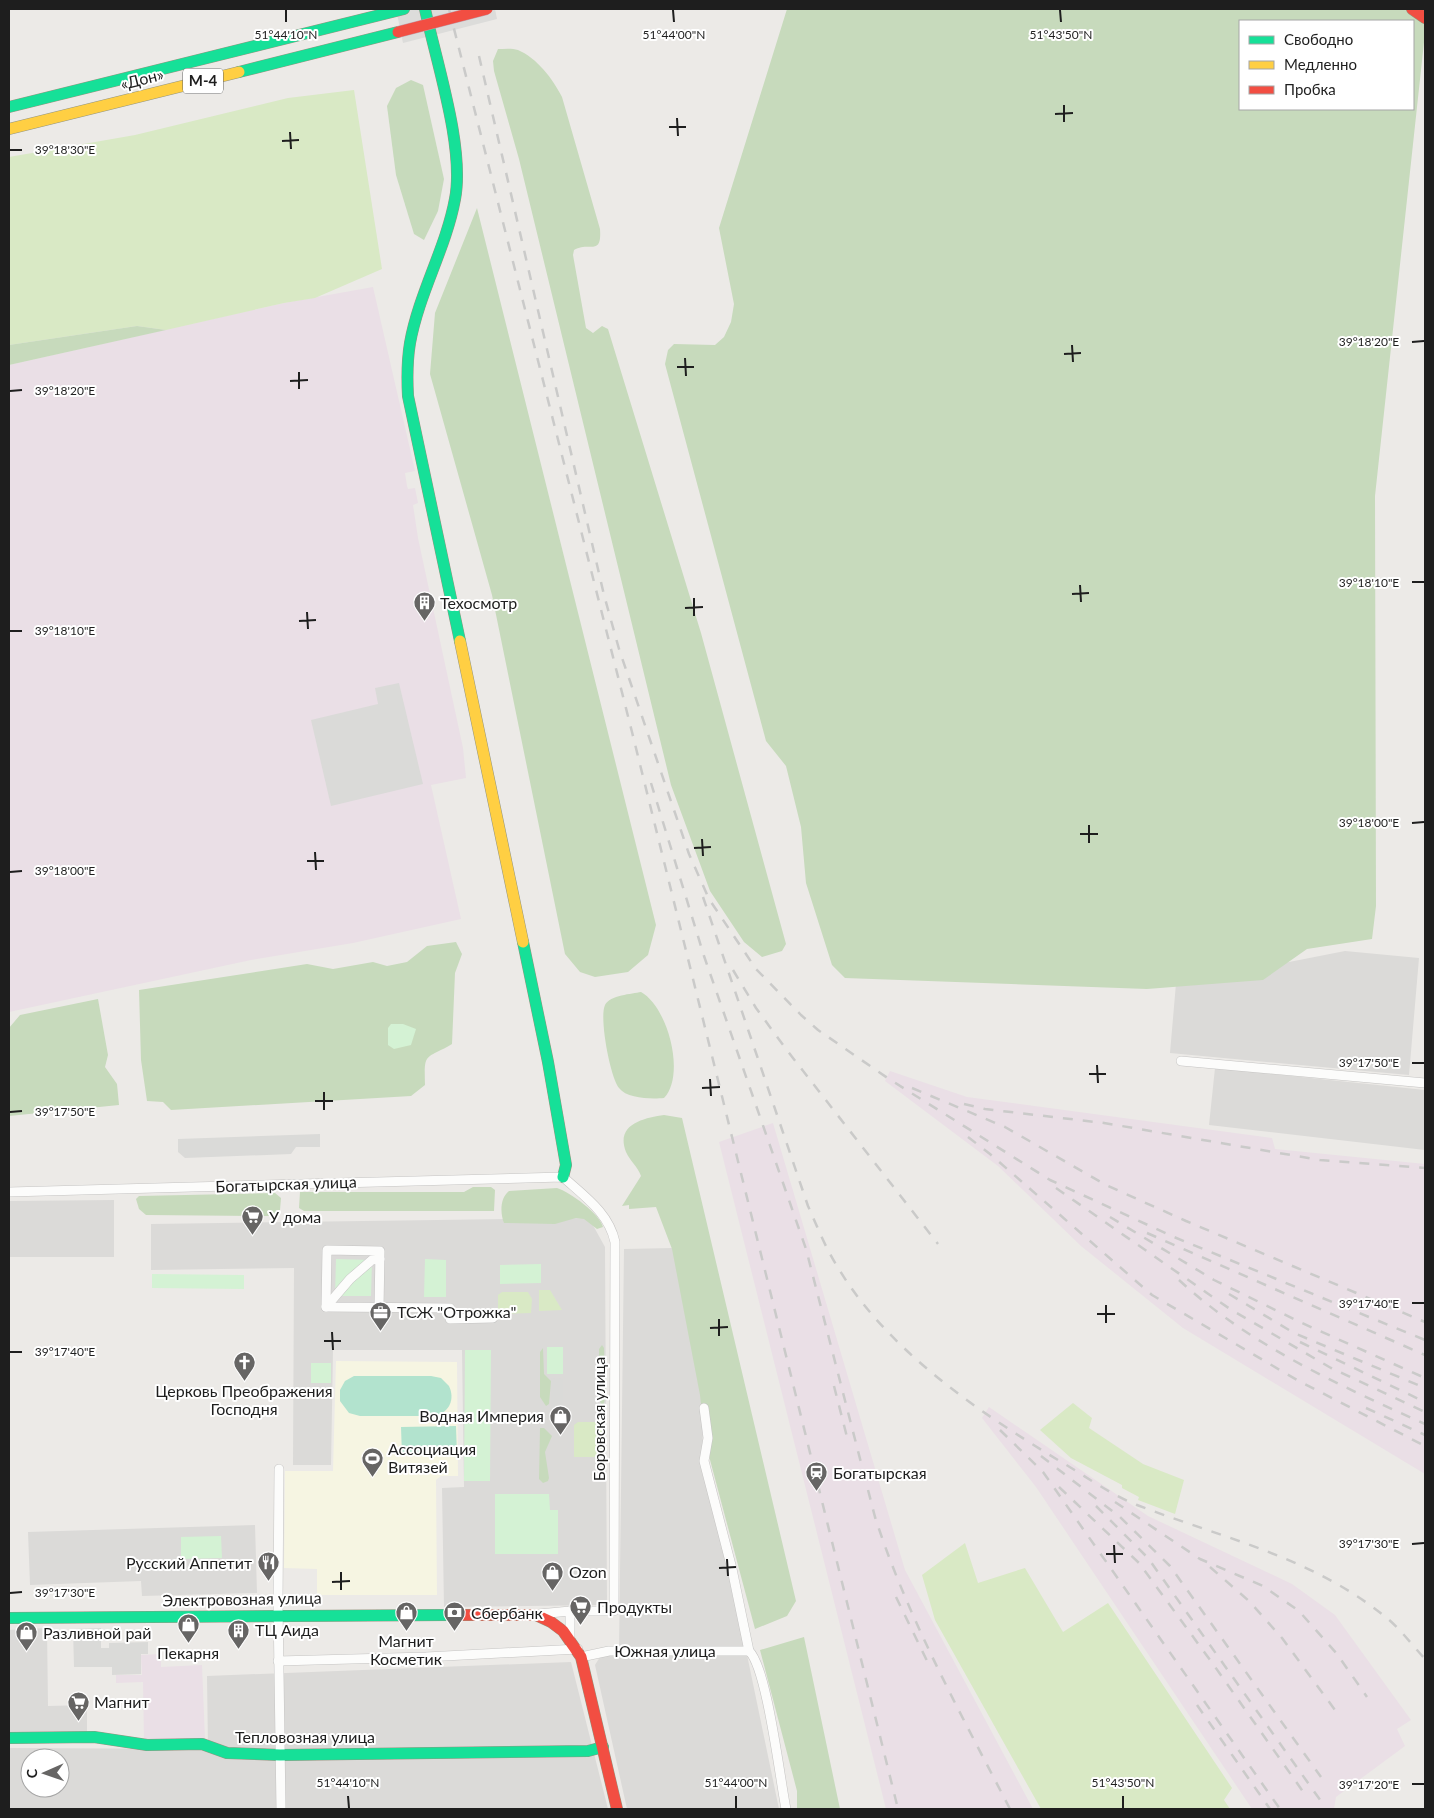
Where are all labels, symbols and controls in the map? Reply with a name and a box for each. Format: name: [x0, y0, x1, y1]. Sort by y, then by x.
legend: [1239, 20, 1414, 110]
text: 51°44'10"N: [255, 27, 317, 42]
text: 51°44'00"N: [643, 27, 705, 42]
text: 51°43'50"N: [1030, 27, 1092, 42]
text: Свободно: [1284, 30, 1353, 48]
text: Медленно: [1284, 55, 1357, 73]
street label: «Дон»: [118, 64, 166, 93]
road number: М-4: [183, 68, 223, 94]
text: Пробка: [1284, 80, 1336, 98]
text: 39°18'30"E: [35, 142, 95, 157]
text: 39°18'20"E: [1339, 334, 1399, 349]
text: 39°18'20"E: [35, 383, 95, 398]
text: 39°18'10"E: [1339, 575, 1399, 590]
building icon: Техосмотр: [412, 591, 436, 622]
place label: Техосмотр: [440, 593, 517, 612]
text: 39°18'10"E: [35, 623, 95, 638]
text: 39°18'00"E: [1339, 815, 1399, 830]
text: 39°18'00"E: [35, 863, 95, 878]
text: 39°17'50"E: [1339, 1055, 1399, 1070]
text: 39°17'50"E: [35, 1104, 95, 1119]
street label: Богатырская улица: [215, 1172, 357, 1195]
supermarket icon: У дома: [241, 1205, 265, 1236]
place label: У дома: [269, 1207, 321, 1226]
text: 39°17'40"E: [1339, 1296, 1399, 1311]
office icon: ТСЖ "Отрожка": [369, 1300, 393, 1331]
place label: ТСЖ "Отрожка": [397, 1302, 516, 1321]
text: 39°17'40"E: [35, 1344, 95, 1359]
church icon: Церковь Преображения Господня: [232, 1350, 256, 1381]
street label: Боровская улица: [589, 1357, 608, 1481]
place label: Церковь Преображения Господня: [155, 1381, 333, 1418]
shop icon: Водная Империя: [548, 1404, 572, 1435]
place label: Водная Империя: [419, 1406, 544, 1425]
place label: Ассоциация Витязей: [388, 1439, 476, 1476]
sports icon: Ассоциация Витязей: [360, 1446, 384, 1477]
station icon: Богатырская: [805, 1461, 829, 1492]
place label: Богатырская: [833, 1463, 927, 1482]
text: 39°17'30"E: [1339, 1536, 1399, 1551]
restaurant icon: Русский Аппетит: [256, 1551, 280, 1582]
place label: Русский Аппетит: [126, 1553, 252, 1572]
shop icon: Ozon: [541, 1560, 565, 1591]
place label: Ozon: [569, 1562, 607, 1581]
text: 39°17'30"E: [35, 1585, 95, 1600]
street label: Электровозная улица: [162, 1588, 322, 1609]
supermarket icon: Продукты: [569, 1595, 593, 1626]
place label: Продукты: [597, 1597, 672, 1616]
shop icon: Магнит Косметик: [394, 1600, 418, 1631]
bank icon: Сбербанк: [443, 1601, 467, 1632]
place label: Сбербанк: [471, 1603, 543, 1622]
shop icon: Пекарня: [176, 1612, 200, 1643]
building icon: ТЦ Аида: [227, 1618, 251, 1649]
place label: ТЦ Аида: [255, 1620, 319, 1639]
shop icon: Разливной рай: [15, 1621, 39, 1652]
place label: Разливной рай: [43, 1623, 152, 1642]
place label: Магнит Косметик: [370, 1631, 443, 1668]
street label: Южная улица: [614, 1641, 716, 1660]
place label: Пекарня: [157, 1643, 219, 1662]
supermarket icon: Магнит: [66, 1690, 90, 1721]
place label: Магнит: [94, 1692, 150, 1711]
street label: Тепловозная улица: [235, 1727, 375, 1746]
north arrow: [20, 1748, 70, 1798]
text: С: [23, 1768, 40, 1778]
text: 51°44'10"N: [317, 1775, 379, 1790]
text: 51°44'00"N: [705, 1775, 767, 1790]
text: 51°43'50"N: [1092, 1775, 1154, 1790]
text: 39°17'20"E: [1339, 1777, 1399, 1792]

